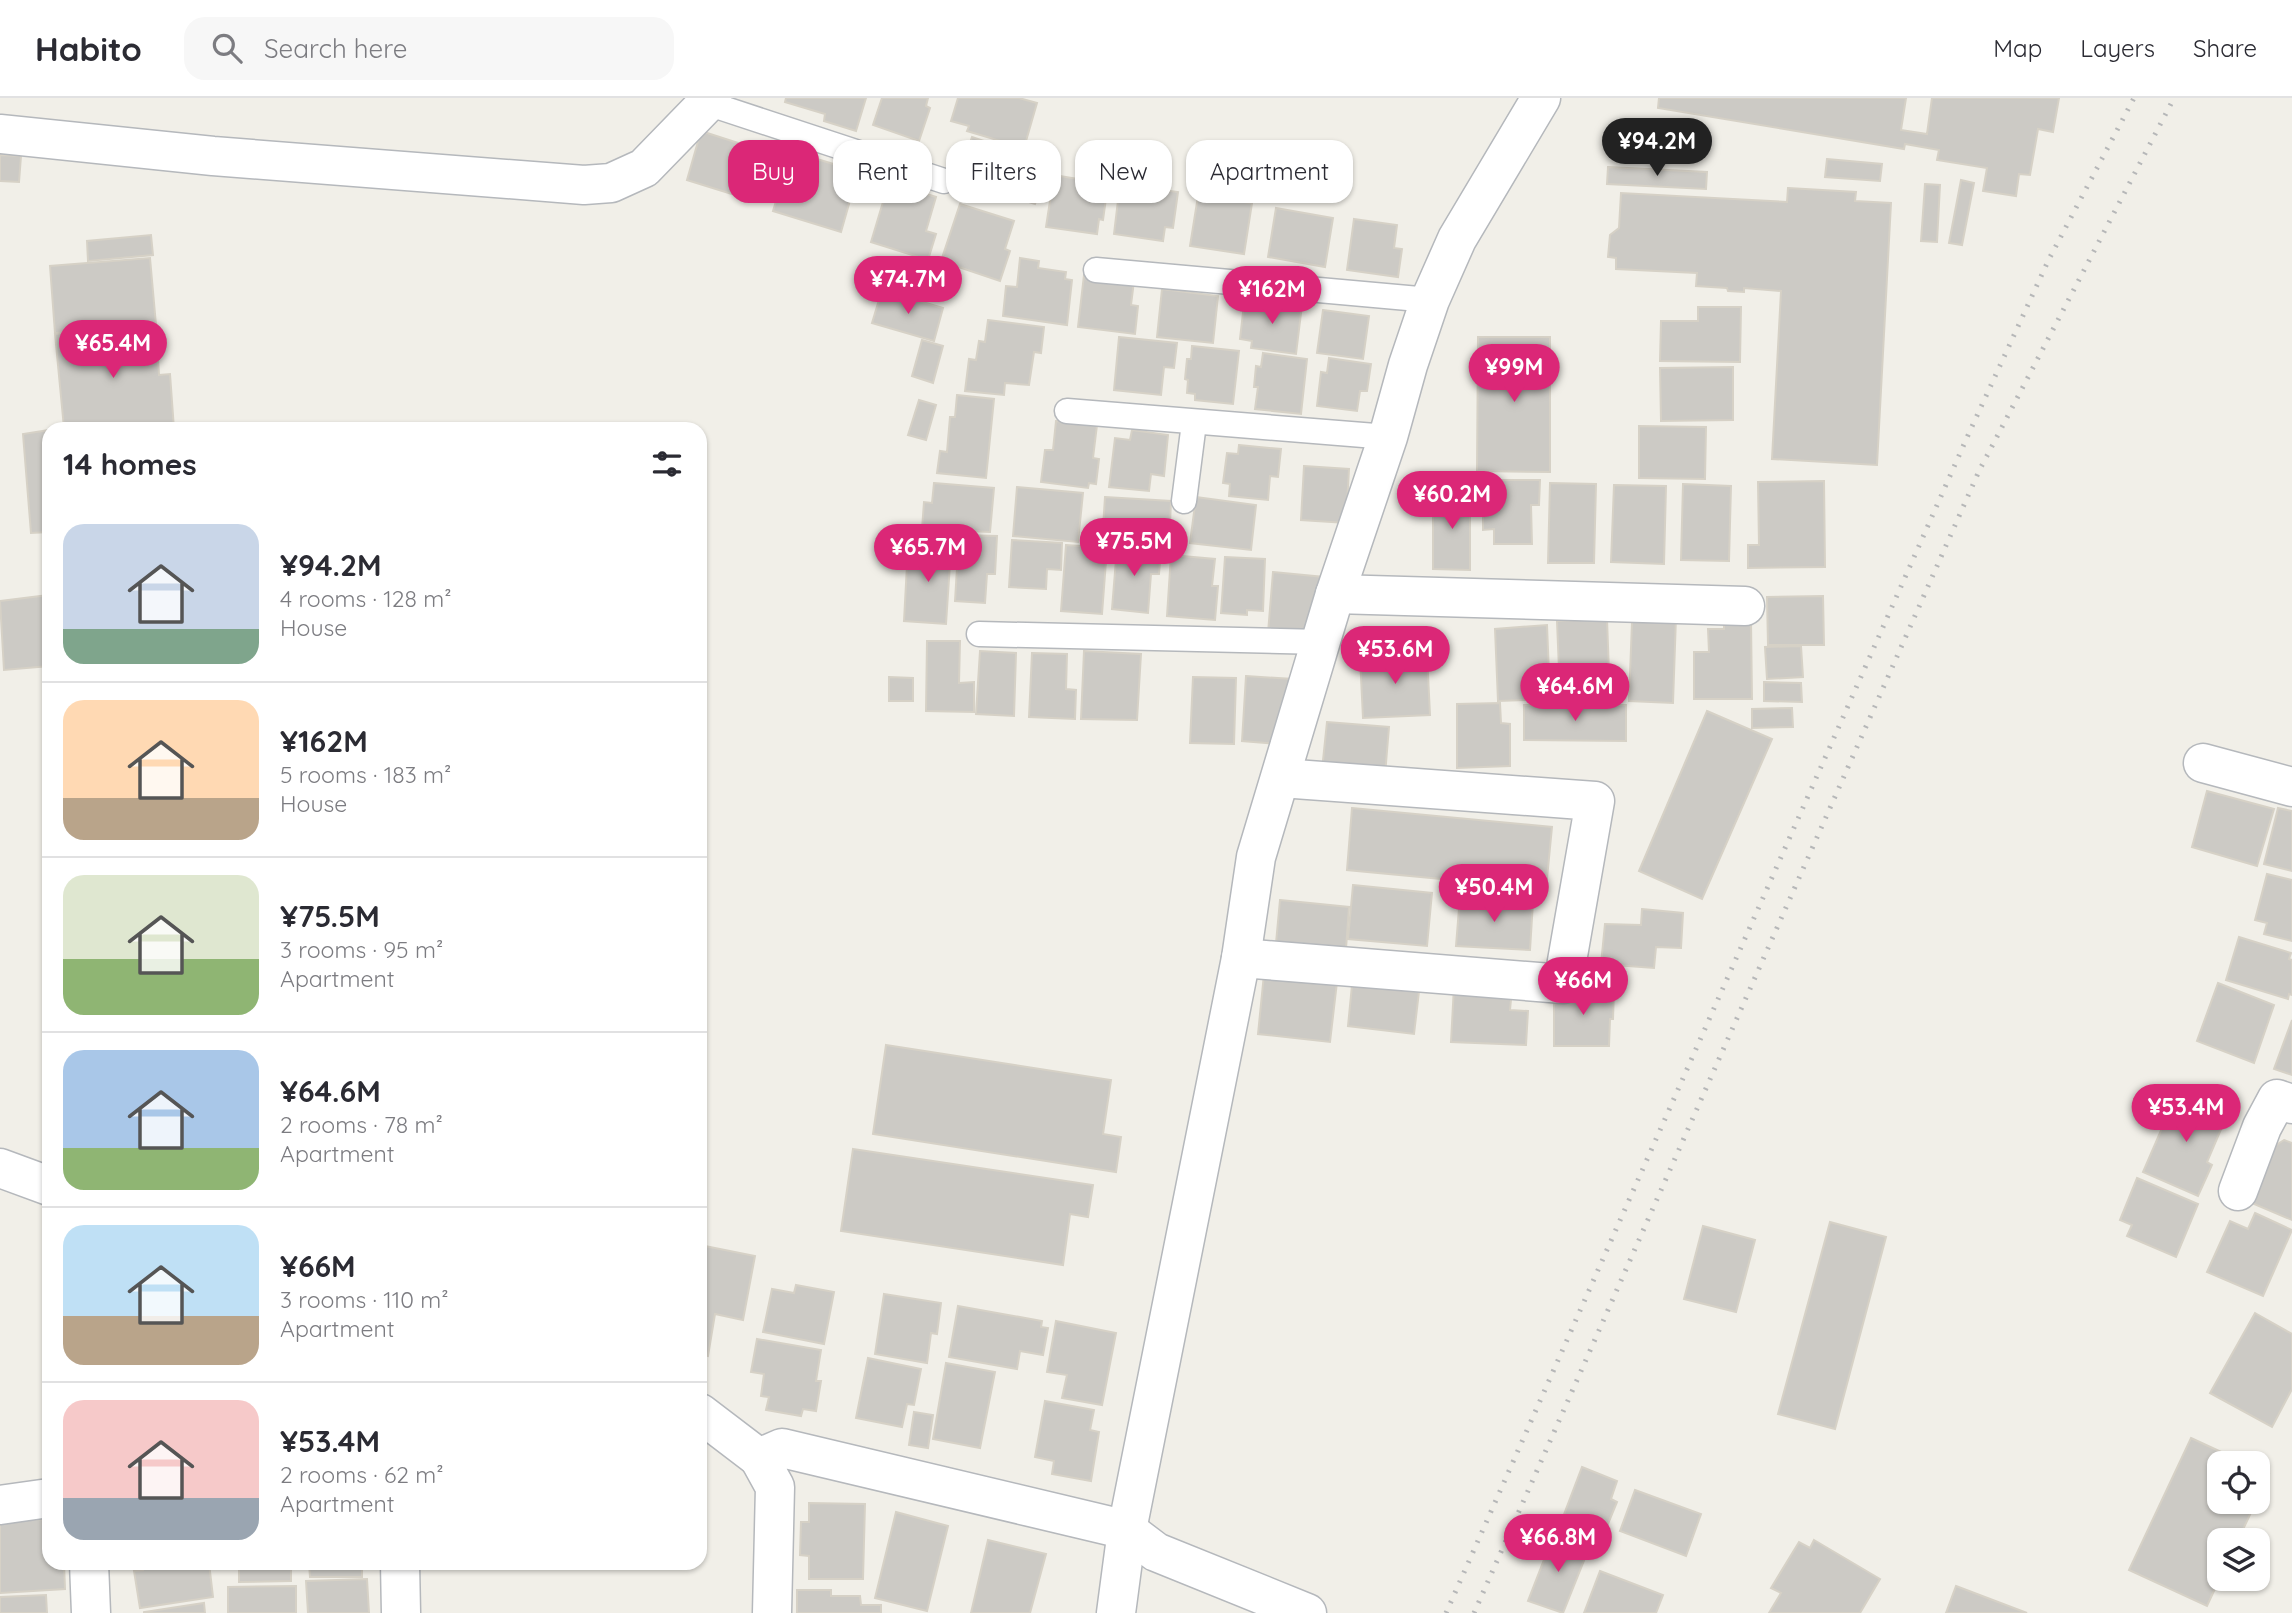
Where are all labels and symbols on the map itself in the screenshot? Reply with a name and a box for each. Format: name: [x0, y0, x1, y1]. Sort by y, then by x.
pin: ¥94.2M: [1600, 118, 1714, 178]
pin: ¥74.7M: [851, 256, 965, 316]
pin: ¥162M: [1223, 266, 1321, 326]
pin: ¥65.4M: [56, 320, 170, 380]
pin: ¥99M: [1473, 344, 1555, 404]
pin: ¥60.2M: [1395, 472, 1509, 531]
pin: ¥75.5M: [1077, 518, 1191, 578]
pin: ¥65.7M: [871, 524, 985, 584]
pin: ¥53.6M: [1338, 626, 1452, 686]
pin: ¥64.6M: [1518, 664, 1632, 723]
pin: ¥50.4M: [1437, 864, 1551, 924]
pin: ¥66M: [1542, 958, 1624, 1017]
pin: ¥53.4M: [2129, 1084, 2243, 1144]
pin: ¥66.8M: [1501, 1514, 1615, 1574]

